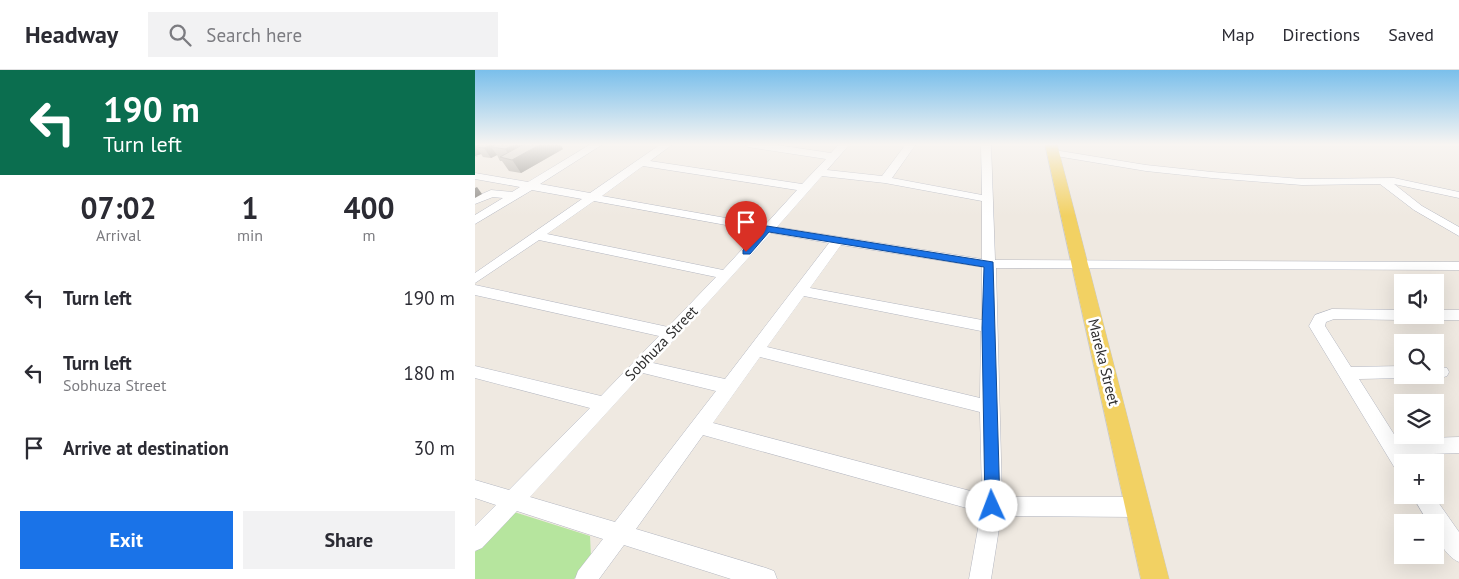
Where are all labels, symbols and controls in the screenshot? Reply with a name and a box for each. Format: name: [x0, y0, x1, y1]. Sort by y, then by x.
search box: [148, 12, 498, 57]
text: Headway: [25, 19, 118, 50]
icon: search: [166, 21, 194, 49]
text: Search here: [206, 23, 302, 47]
text: Map: [1222, 23, 1254, 46]
text: Directions: [1282, 23, 1360, 46]
text: Saved: [1388, 23, 1434, 46]
text: 190 m: [103, 86, 200, 132]
icon: left: [20, 90, 85, 155]
text: Turn left: [103, 130, 182, 158]
text: 07:02: [80, 188, 157, 227]
text: 1: [242, 188, 259, 227]
text: 400: [343, 188, 395, 227]
pin: [725, 201, 767, 252]
icon: arrive: [732, 208, 760, 236]
text: Arrival: [96, 225, 141, 245]
text: min: [237, 225, 263, 245]
text: m: [363, 225, 376, 245]
map controls: [1394, 274, 1444, 564]
button: sound: [1394, 274, 1444, 324]
icon: left: [20, 284, 48, 312]
text: Turn left: [63, 286, 132, 310]
text: 190 m: [403, 286, 455, 310]
street label: Sobhuza Street: [621, 302, 701, 384]
street label: Mareka Street: [1084, 317, 1124, 407]
button: search: [1394, 334, 1444, 384]
text: Turn left: [63, 351, 132, 375]
icon: left: [20, 359, 48, 387]
text: 180 m: [403, 361, 455, 385]
text: Sobhuza Street: [63, 375, 166, 395]
button: layers: [1394, 394, 1444, 444]
icon: arrive: [20, 434, 48, 462]
text: Arrive at destination: [63, 436, 229, 460]
text: 30 m: [414, 436, 455, 460]
button: +: [1394, 454, 1444, 504]
position arrow: [965, 479, 1017, 531]
button: Exit: [20, 511, 233, 569]
button: Share: [243, 511, 455, 569]
button: −: [1394, 514, 1444, 564]

